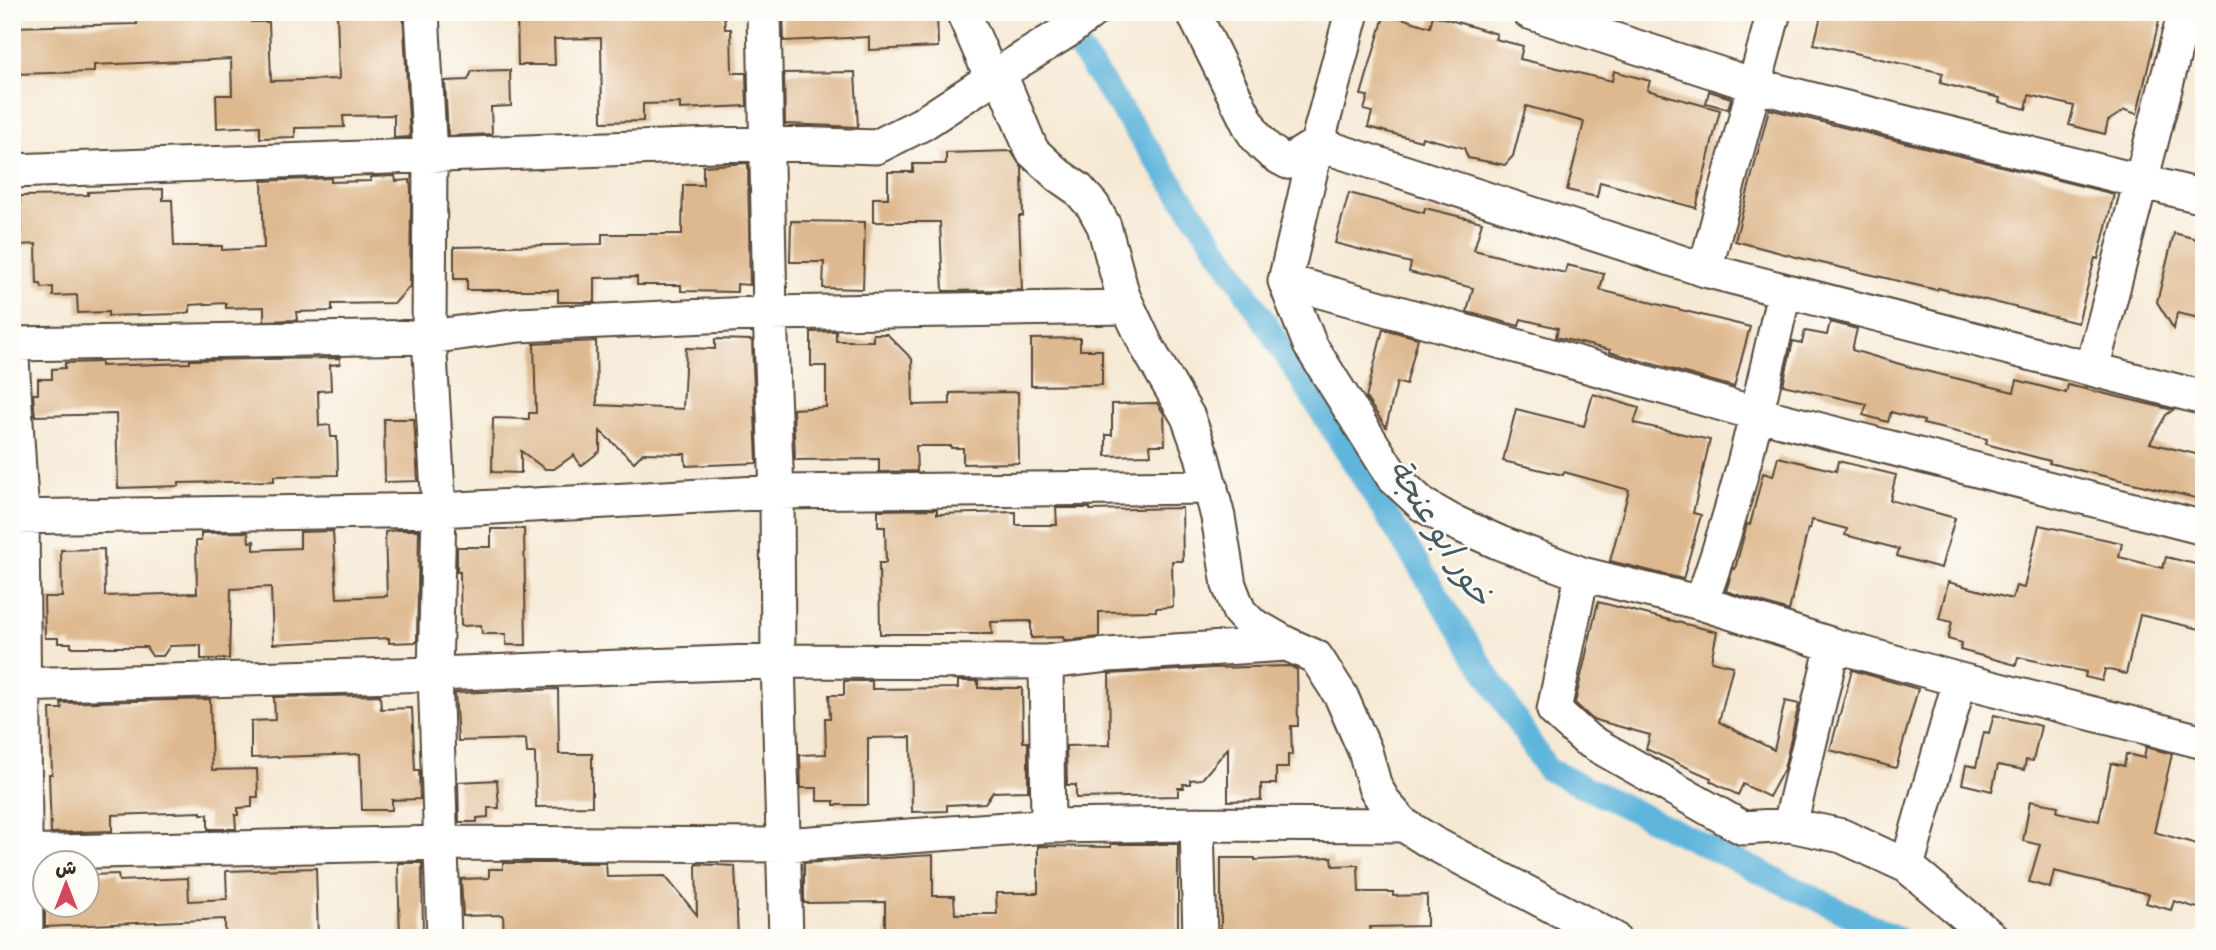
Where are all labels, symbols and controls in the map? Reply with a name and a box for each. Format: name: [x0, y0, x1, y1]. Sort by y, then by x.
water label: خور ابو عنجة: [1374, 451, 1503, 618]
north arrow: [32, 848, 102, 918]
text: ش: [56, 856, 77, 883]

